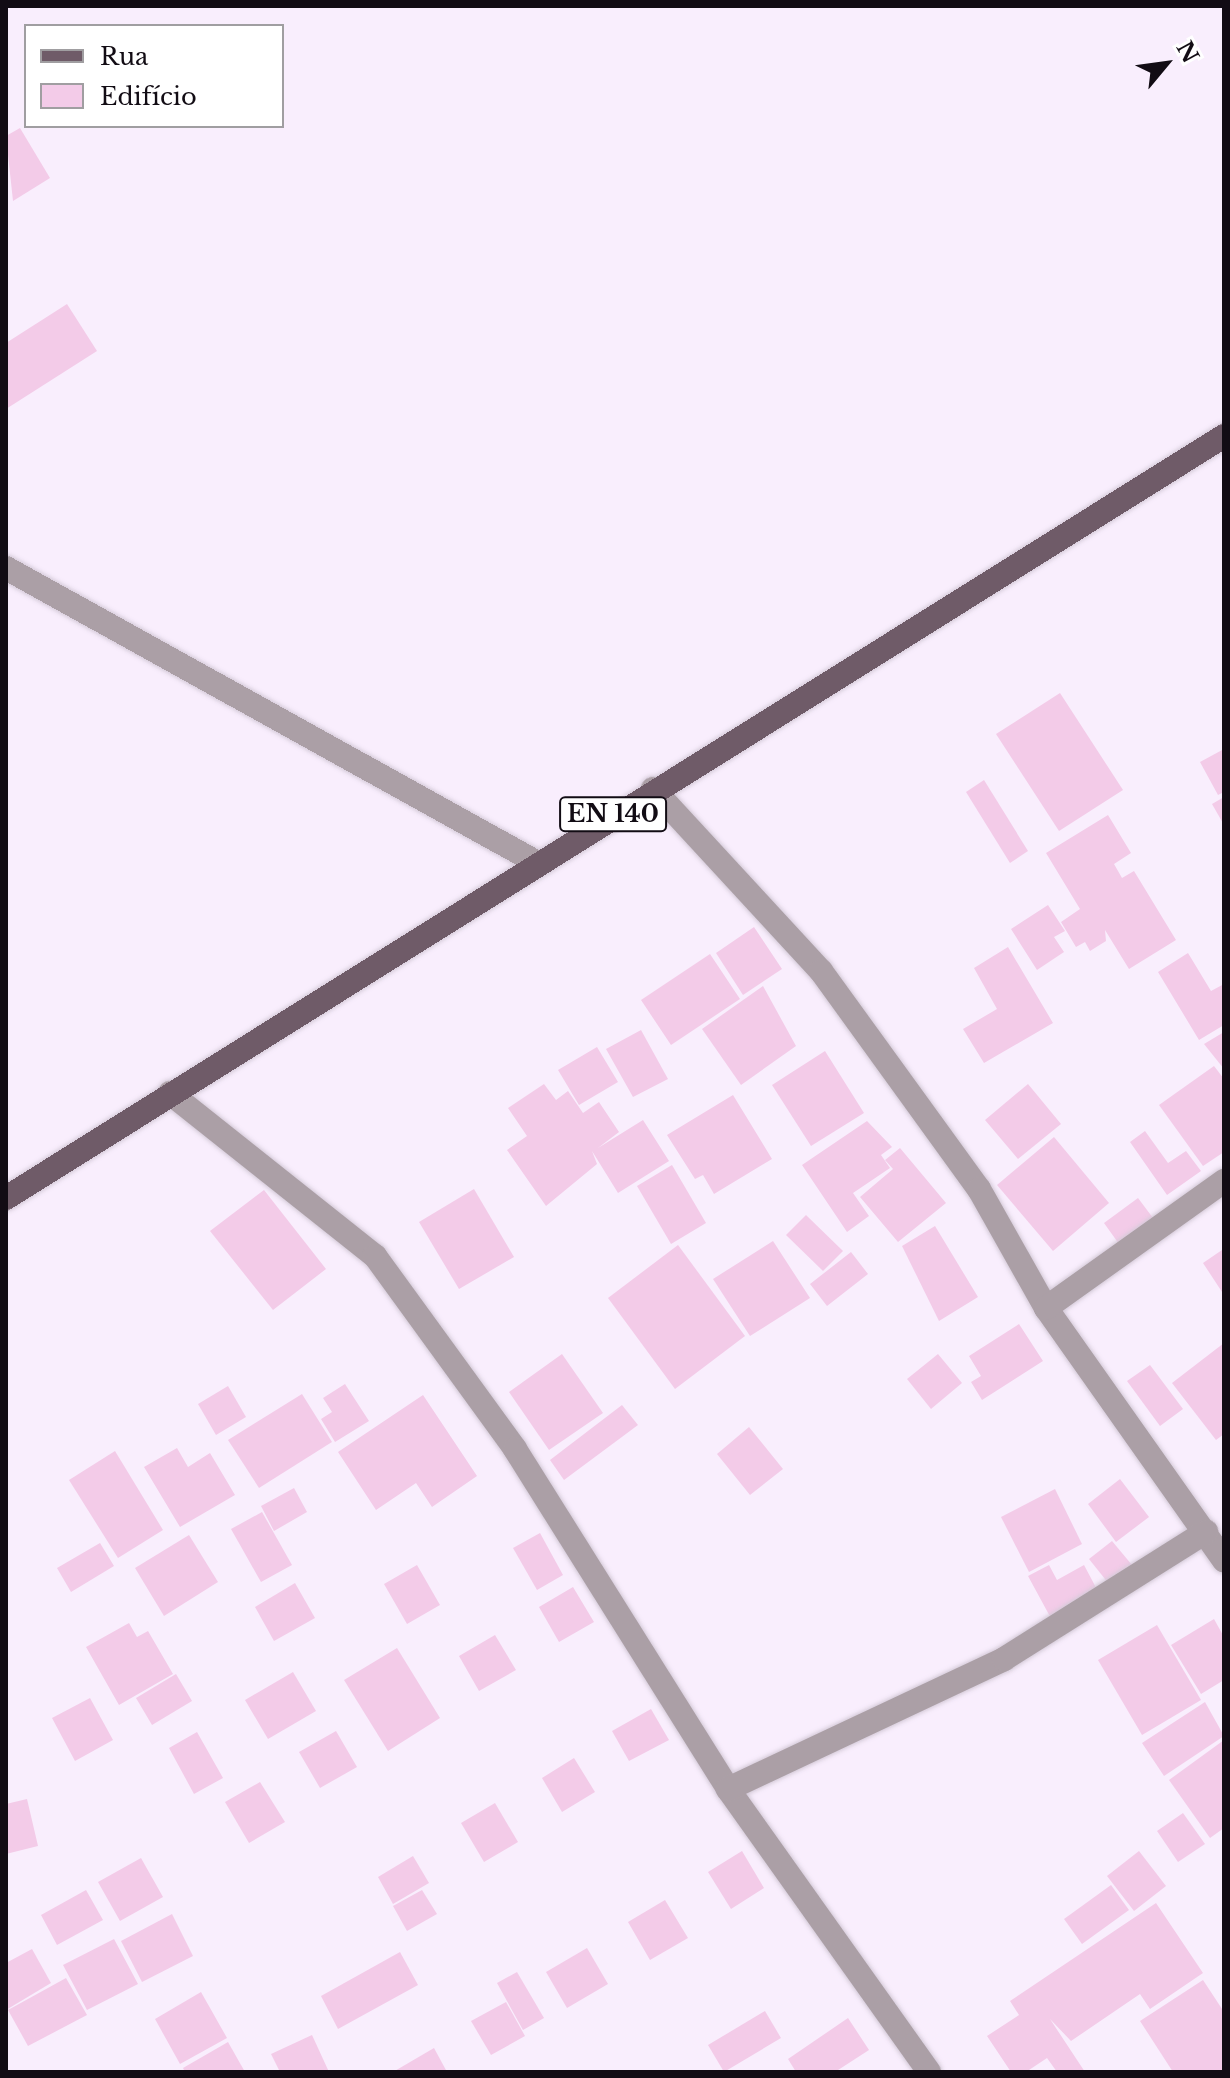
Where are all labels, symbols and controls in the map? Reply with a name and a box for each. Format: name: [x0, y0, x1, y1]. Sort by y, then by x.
legend: [24, 24, 284, 128]
north arrow: [1126, 24, 1206, 104]
text: N: [1171, 37, 1204, 68]
text: Rua: [100, 42, 148, 71]
text: Edifício: [100, 82, 197, 111]
road number: EN 140: [559, 794, 667, 834]

